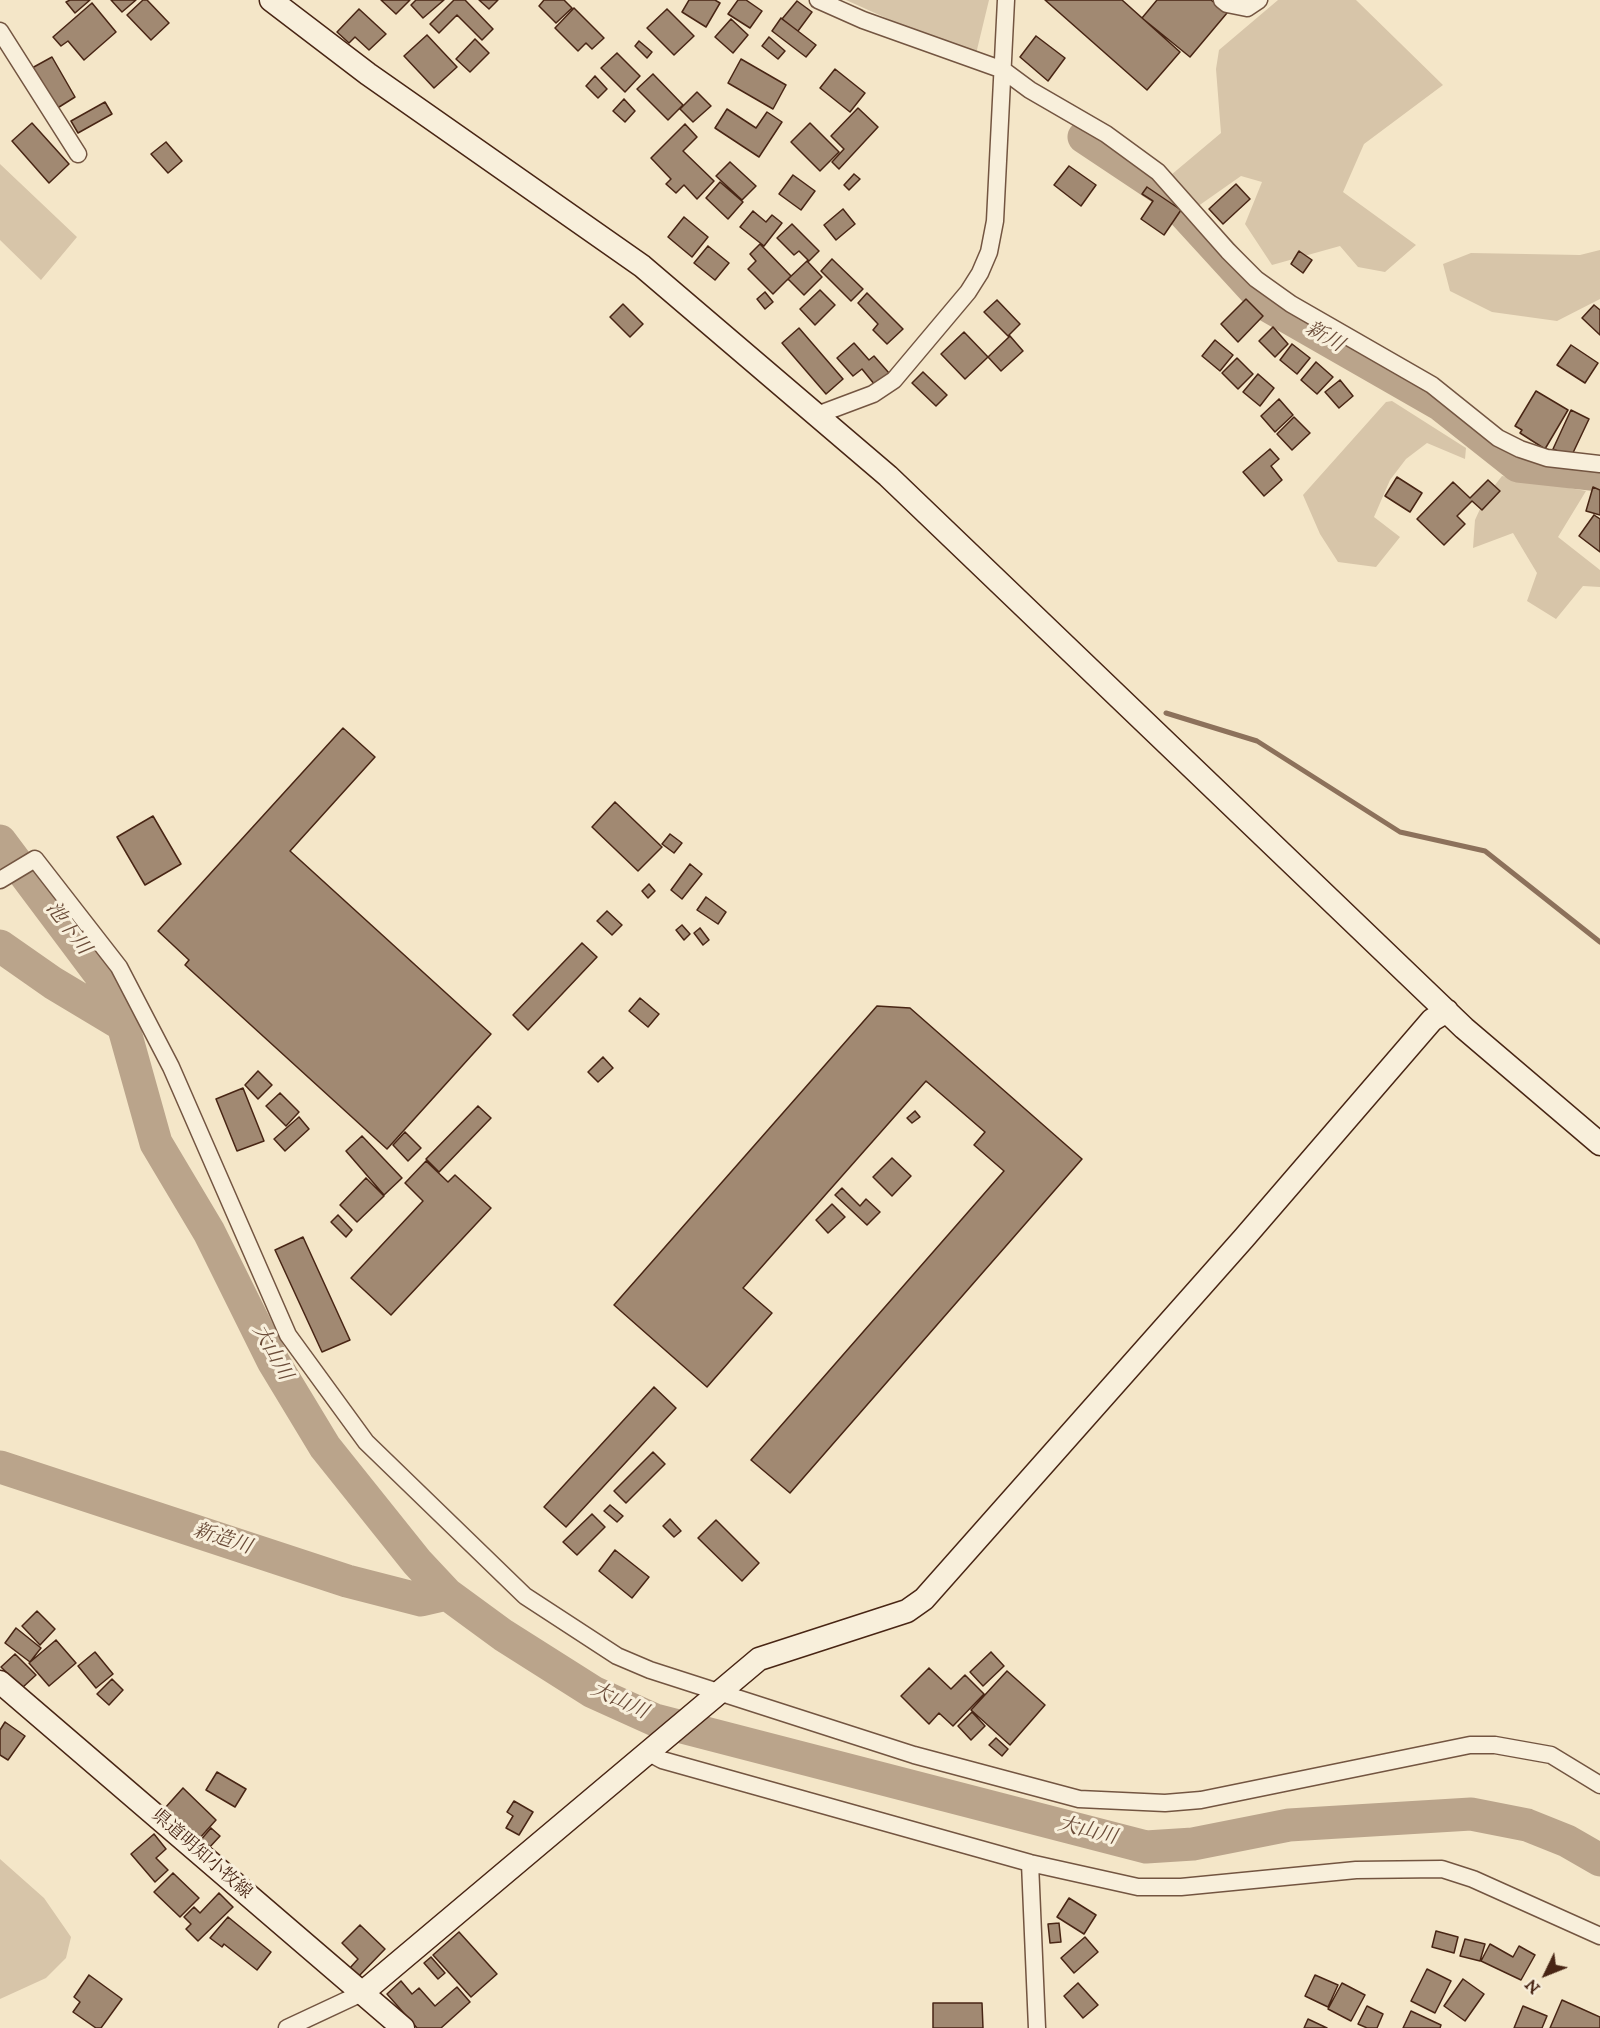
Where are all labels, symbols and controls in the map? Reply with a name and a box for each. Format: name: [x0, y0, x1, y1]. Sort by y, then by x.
water label: 新川: [1301, 318, 1347, 358]
water label: 池下川: [39, 898, 95, 960]
water label: 大山川: [246, 1321, 296, 1385]
water label: 新造川: [190, 1519, 254, 1561]
water label: 大山川: [587, 1678, 651, 1726]
street label: 県道明知小牧線: [146, 1806, 256, 1904]
water label: 大山川: [1055, 1813, 1119, 1851]
north arrow: [1516, 1944, 1576, 2004]
text: N: [1521, 1975, 1545, 1998]

